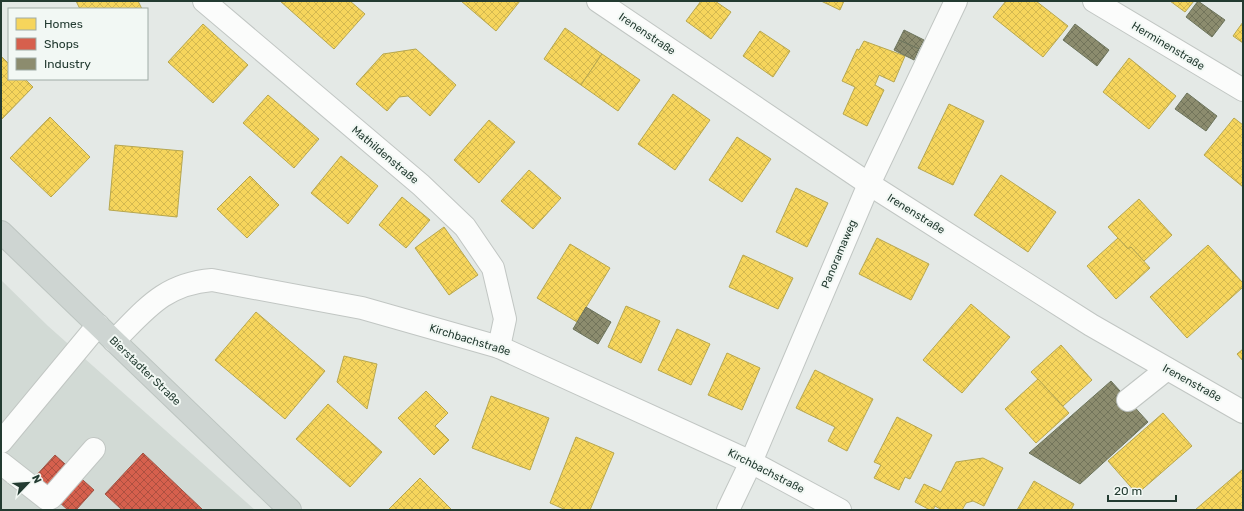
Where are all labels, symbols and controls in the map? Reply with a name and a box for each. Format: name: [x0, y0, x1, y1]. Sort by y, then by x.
legend: [8, 8, 148, 80]
street label: Irenenstraße: [616, 10, 678, 58]
text: Homes: [44, 17, 83, 31]
street label: Herminenstraße: [1129, 19, 1207, 73]
text: Shops: [44, 37, 79, 51]
text: Industry: [44, 57, 91, 71]
street label: Mathildenstraße: [349, 123, 421, 187]
street label: Irenenstraße: [885, 191, 947, 237]
street label: Panoramaweg: [819, 218, 859, 290]
street label: Kirchbachstraße: [428, 321, 512, 359]
street label: Bierstadter Straße: [107, 334, 183, 408]
street label: Irenenstraße: [1160, 361, 1224, 405]
street label: Kirchbachstraße: [726, 446, 806, 496]
north arrow: [8, 463, 48, 503]
text: N: [29, 473, 44, 485]
scale bar: [1108, 477, 1176, 503]
text: 20 m: [1114, 484, 1142, 498]

